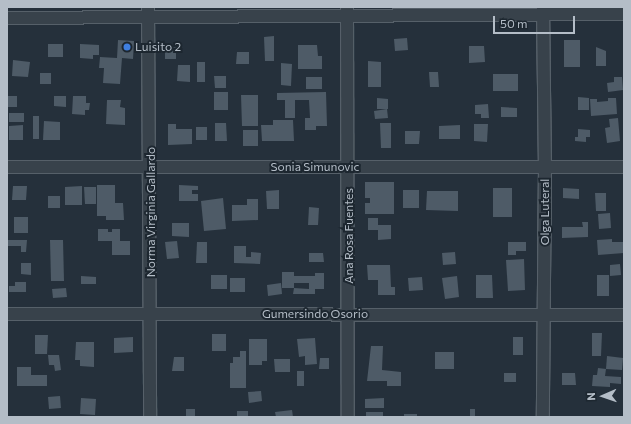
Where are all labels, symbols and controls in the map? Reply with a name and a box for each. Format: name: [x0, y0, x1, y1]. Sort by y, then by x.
scale bar: [495, 8, 577, 34]
text: 50 m: [500, 16, 528, 30]
place label: Luisito 2: [135, 40, 181, 54]
marker: Luisito 2: [122, 42, 132, 52]
street label: Norma Virginia Gallardo: [144, 147, 158, 277]
street label: Sonia Simunovic: [270, 160, 360, 174]
street label: Olga Luteral: [538, 179, 552, 245]
street label: Ana Rosa Fuentes: [342, 188, 356, 284]
street label: Gumersindo Osorio: [262, 307, 368, 321]
north arrow: [583, 376, 623, 416]
text: N: [584, 392, 597, 401]

